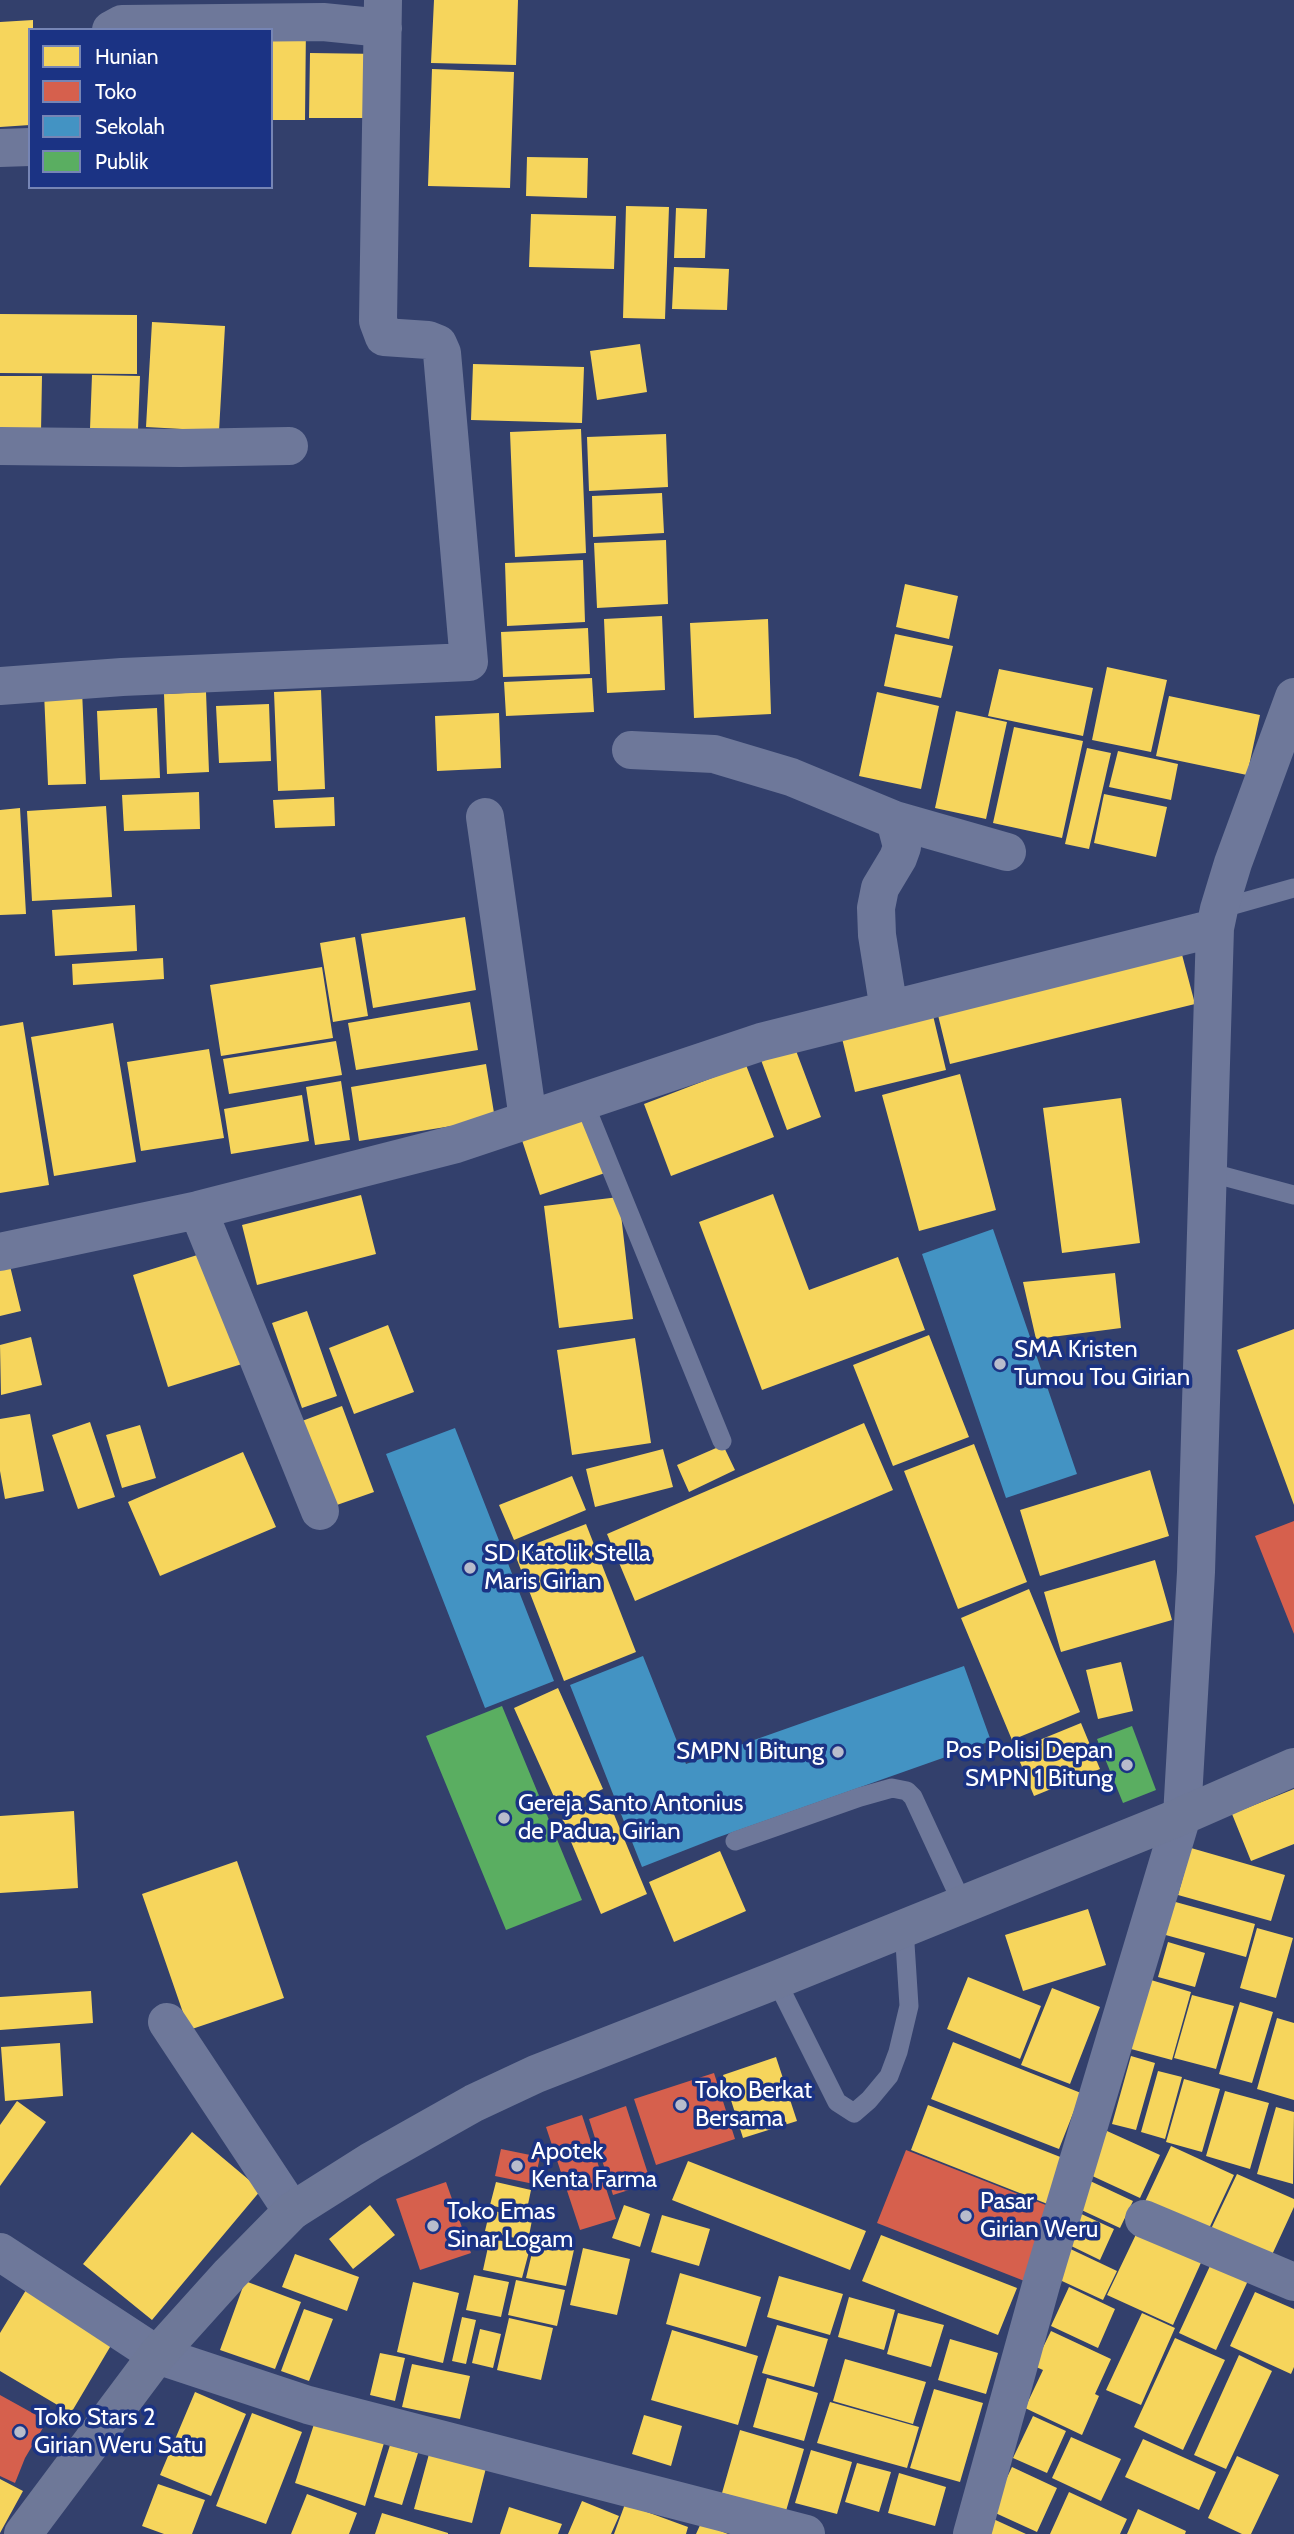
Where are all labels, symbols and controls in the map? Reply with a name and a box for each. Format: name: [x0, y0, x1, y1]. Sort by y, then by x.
legend: [28, 28, 273, 189]
text: Hunian: [95, 44, 159, 69]
text: Toko: [95, 79, 137, 104]
text: Sekolah: [95, 114, 165, 139]
text: Publik: [95, 149, 148, 174]
place label: SMA Kristen Tumou Tou Girian: [1014, 1336, 1190, 1392]
marker: SMA Kristen Tumou Tou Girian: [992, 1356, 1008, 1372]
place label: SD Katolik Stella Maris Girian: [484, 1540, 651, 1596]
marker: SD Katolik Stella Maris Girian: [462, 1560, 478, 1576]
place label: Pos Polisi Depan SMPN 1 Bitung: [945, 1737, 1113, 1793]
place label: SMPN 1 Bitung: [676, 1738, 824, 1766]
marker: SMPN 1 Bitung: [830, 1744, 846, 1760]
marker: Pos Polisi Depan SMPN 1 Bitung: [1119, 1757, 1135, 1773]
place label: Gereja Santo Antonius de Padua, Girian: [518, 1790, 743, 1846]
marker: Gereja Santo Antonius de Padua, Girian: [496, 1810, 512, 1826]
place label: Toko Berkat Bersama: [695, 2077, 812, 2133]
marker: Toko Berkat Bersama: [673, 2097, 689, 2113]
place label: Apotek Kenta Farma: [531, 2138, 657, 2194]
marker: Apotek Kenta Farma: [509, 2158, 525, 2174]
place label: Pasar Girian Weru: [980, 2188, 1098, 2244]
place label: Toko Emas Sinar Logam: [447, 2198, 573, 2254]
marker: Pasar Girian Weru: [958, 2208, 974, 2224]
marker: Toko Emas Sinar Logam: [425, 2218, 441, 2234]
place label: Toko Stars 2 Girian Weru Satu: [34, 2404, 204, 2460]
marker: Toko Stars 2 Girian Weru Satu: [12, 2424, 28, 2440]

